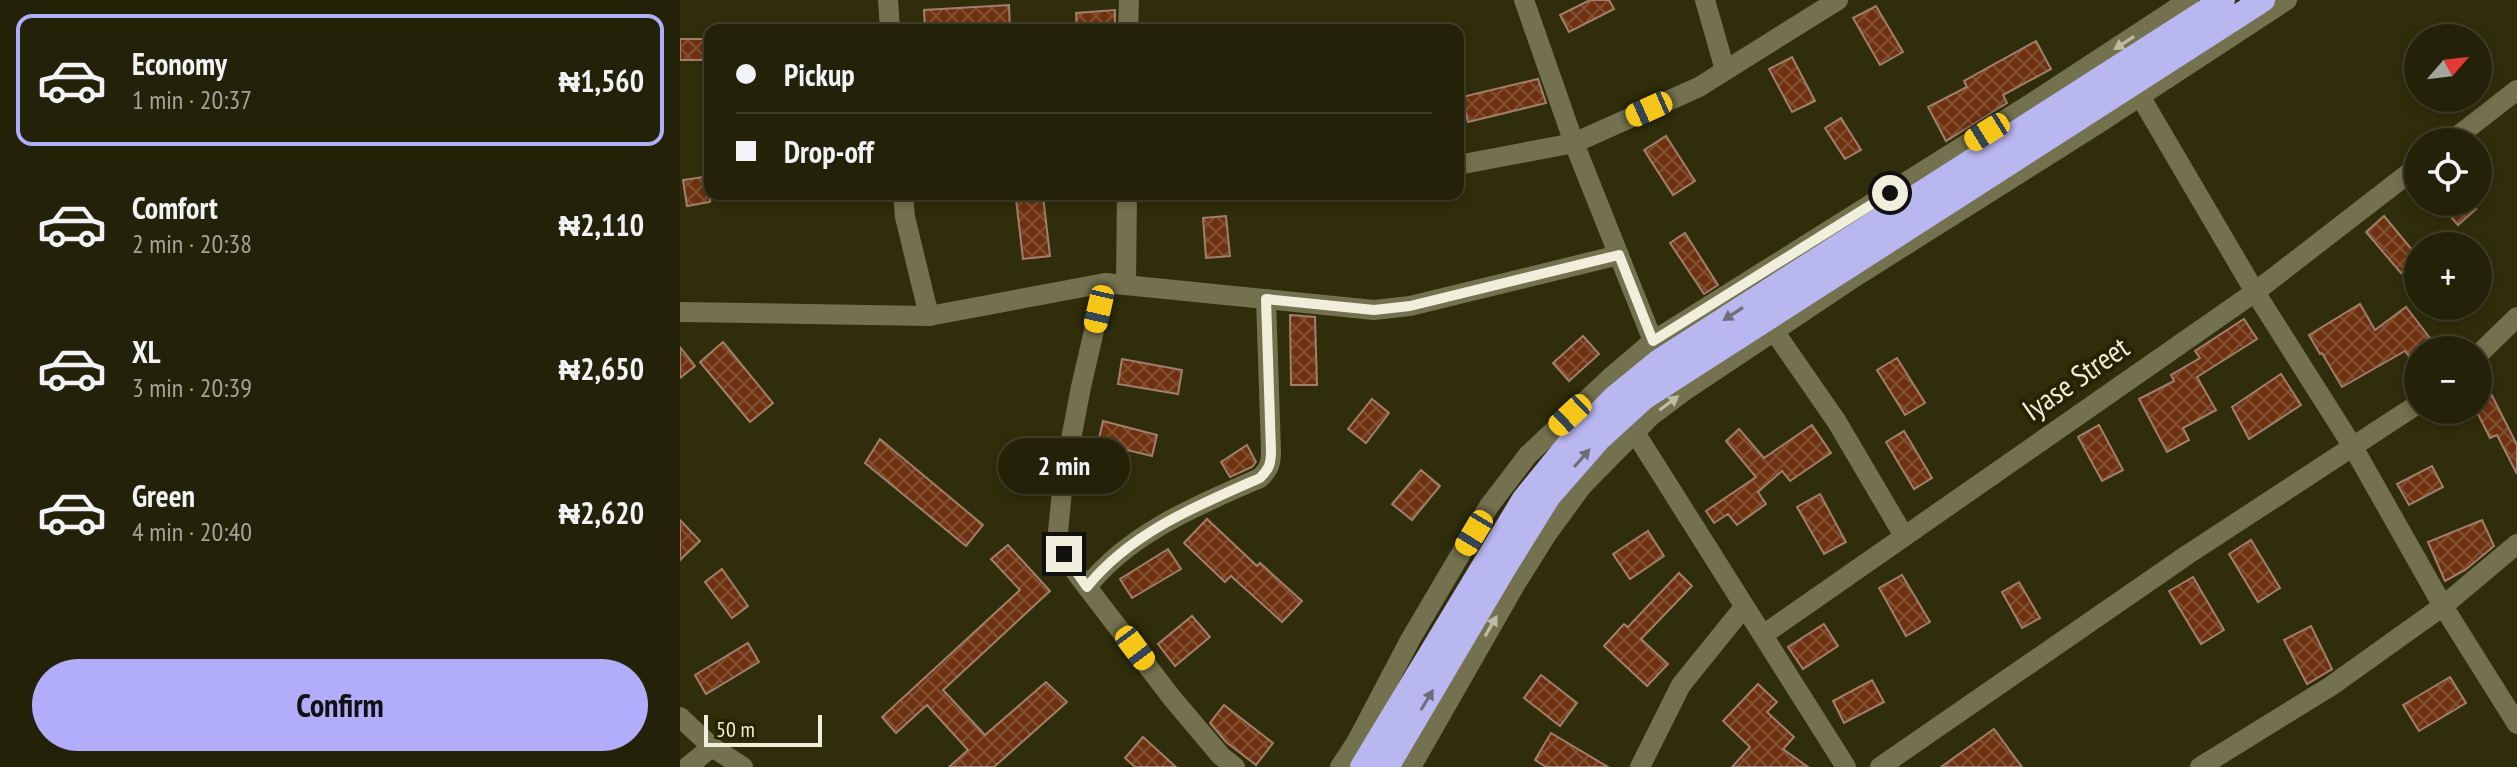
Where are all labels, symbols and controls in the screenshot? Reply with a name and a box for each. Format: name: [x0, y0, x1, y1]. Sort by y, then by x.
north arrow: [2404, 24, 2492, 112]
map controls: [2404, 24, 2492, 424]
one-way arrow: [2113, 35, 2135, 50]
icon: car: [36, 44, 108, 116]
text: Economy: [132, 44, 227, 83]
text: Pickup: [784, 55, 855, 94]
text: ₦1,560: [558, 61, 644, 100]
text: 1 min · 20:37: [132, 83, 252, 116]
car: [1622, 88, 1676, 130]
car: [1960, 109, 2014, 155]
button: locate: [2404, 128, 2492, 216]
text: Drop-off: [784, 132, 874, 171]
route start: [1872, 175, 1908, 211]
icon: car: [36, 188, 108, 260]
text: Comfort: [132, 188, 218, 227]
text: ₦2,110: [558, 205, 644, 244]
text: 2 min · 20:38: [132, 227, 252, 260]
button: +: [2404, 232, 2492, 320]
car: [1082, 283, 1116, 335]
one-way arrow: [1722, 306, 1744, 320]
street label: Iyase Street: [2014, 327, 2137, 429]
icon: car: [36, 332, 108, 404]
text: XL: [132, 332, 161, 371]
button: −: [2404, 336, 2492, 424]
text: ₦2,650: [558, 349, 644, 388]
text: 3 min · 20:39: [132, 371, 252, 404]
car: [1544, 390, 1596, 440]
one-way arrow: [1658, 395, 1679, 411]
callout: 2 min: [998, 438, 1130, 494]
text: 2 min: [1038, 449, 1090, 482]
one-way arrow: [1573, 449, 1590, 469]
icon: car: [36, 476, 108, 548]
text: Green: [132, 476, 195, 515]
text: ₦2,620: [558, 493, 644, 532]
car: [1451, 506, 1497, 560]
text: 4 min · 20:40: [132, 515, 252, 548]
route end: [1046, 536, 1082, 572]
one-way arrow: [1484, 615, 1498, 638]
car: [1111, 622, 1159, 674]
button: Confirm: [32, 659, 648, 751]
one-way arrow: [1420, 689, 1434, 711]
scale bar: [704, 711, 822, 747]
text: 50 m: [716, 715, 755, 743]

